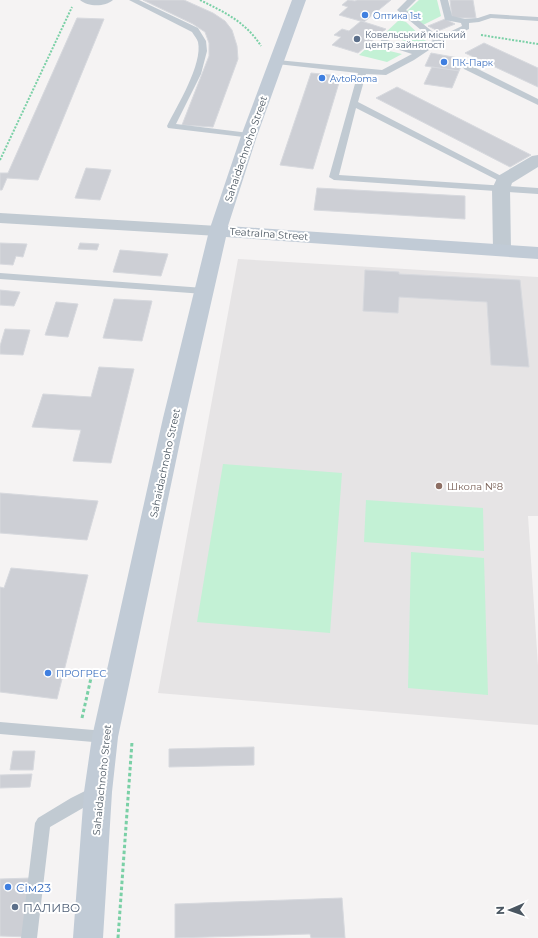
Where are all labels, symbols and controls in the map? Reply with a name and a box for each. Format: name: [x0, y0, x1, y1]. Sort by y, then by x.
marker: Оптика 1st: [360, 10, 370, 20]
place label: Оптика 1st: [373, 10, 422, 21]
place label: Ковельський міський центр зайнятості: [365, 29, 466, 50]
marker: Ковельський міський центр зайнятості: [352, 34, 362, 44]
marker: ПК-Парк: [439, 57, 449, 67]
place label: ПК-Парк: [452, 57, 494, 68]
marker: AvtoRoma: [317, 73, 327, 83]
place label: AvtoRoma: [330, 73, 377, 84]
street label: Sahaidachnoho Street: [222, 94, 270, 204]
street label: Teatralna Street: [229, 225, 309, 243]
street label: Sahaidachnoho Street: [147, 407, 183, 519]
place label: Школа №8: [447, 480, 503, 493]
marker: Школа №8: [434, 481, 444, 491]
place label: ПРОГРЕС: [56, 667, 106, 680]
marker: ПРОГРЕС: [43, 668, 53, 678]
street label: Sahaidachnoho Street: [90, 724, 114, 836]
place label: Сім23: [16, 880, 51, 895]
marker: Сім23: [3, 882, 13, 892]
north arrow: [490, 890, 530, 930]
place label: ПАЛИВО: [23, 900, 80, 915]
marker: ПАЛИВО: [10, 902, 20, 912]
text: N: [493, 906, 507, 915]

